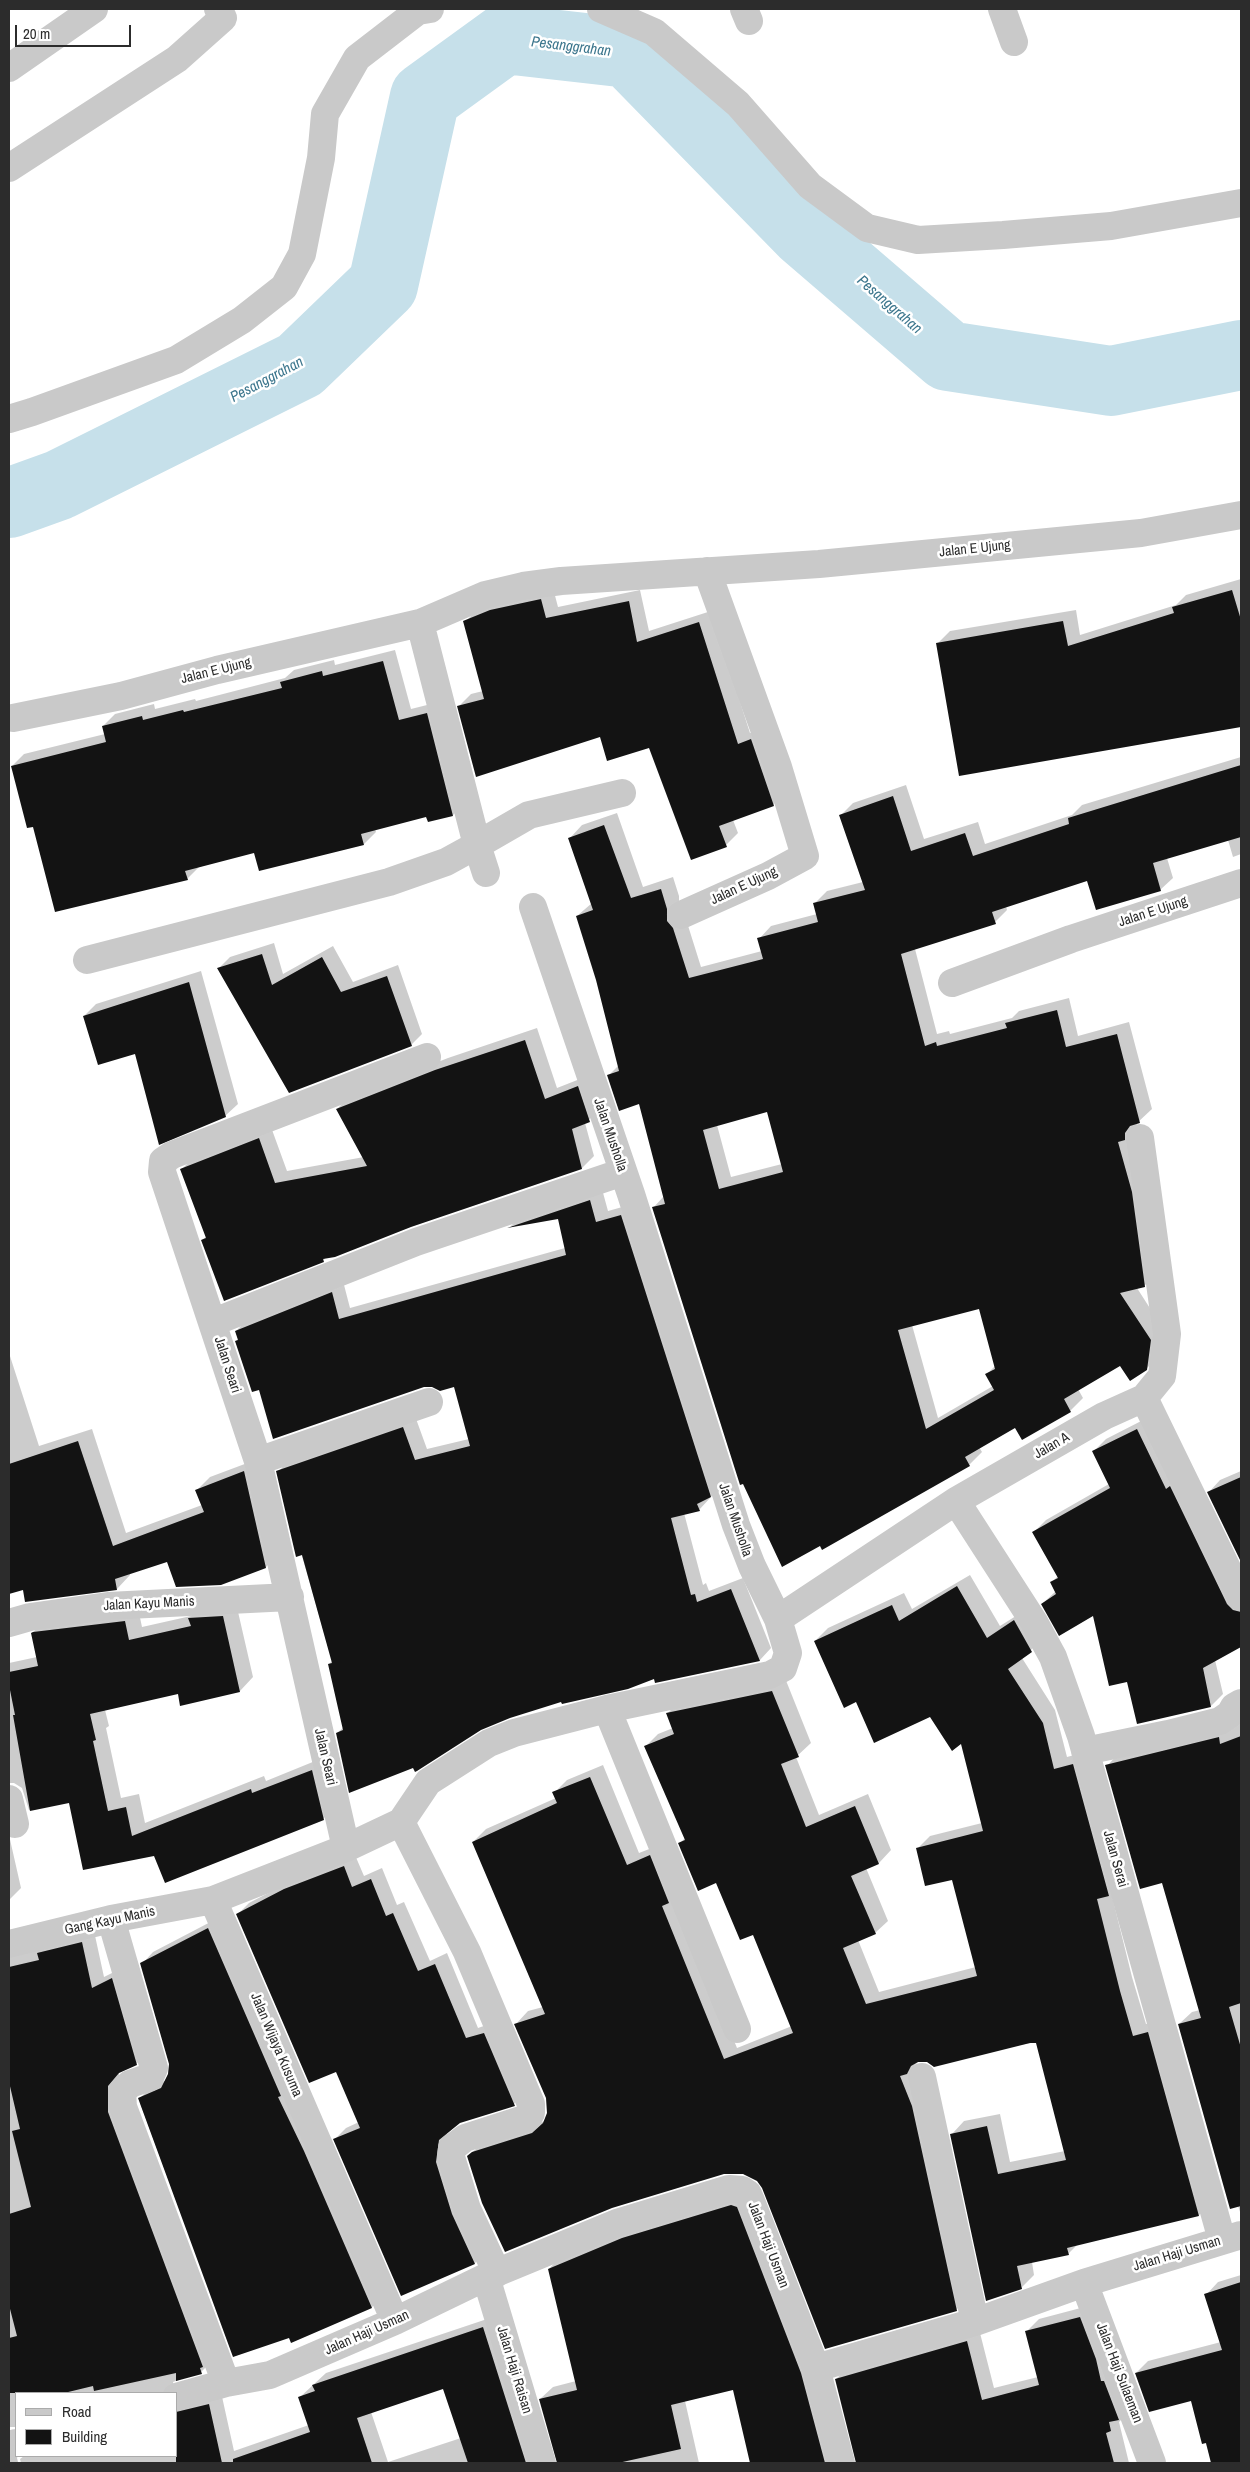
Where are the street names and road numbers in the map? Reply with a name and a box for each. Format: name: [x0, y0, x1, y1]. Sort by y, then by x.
street label: Jalan E Ujung: [939, 537, 1011, 561]
street label: Jalan E Ujung: [179, 654, 253, 688]
street label: Jalan E Ujung: [708, 863, 780, 909]
street label: Jalan E Ujung: [1116, 893, 1190, 931]
street label: Jalan Musholla: [590, 1096, 630, 1174]
street label: Jalan Seari: [210, 1335, 244, 1395]
street label: Jalan A: [1031, 1429, 1073, 1463]
street label: Jalan Musholla: [715, 1481, 755, 1559]
street label: Jalan Kayu Manis: [103, 1593, 195, 1615]
street label: Jalan Seari: [310, 1727, 340, 1787]
street label: Jalan Serai: [1099, 1829, 1131, 1889]
street label: Gang Kayu Manis: [63, 1903, 157, 1939]
street label: Jalan Wijaya Kusuma: [247, 1991, 305, 2099]
street label: Jalan Haji Usman: [744, 2200, 792, 2290]
street label: Jalan Haji Usman: [1131, 2233, 1223, 2275]
street label: Jalan Haji Usman: [322, 2307, 412, 2359]
street label: Jalan Haji Sulaeman: [1092, 2321, 1146, 2425]
street label: Jalan Haji Raisan: [493, 2324, 535, 2416]

